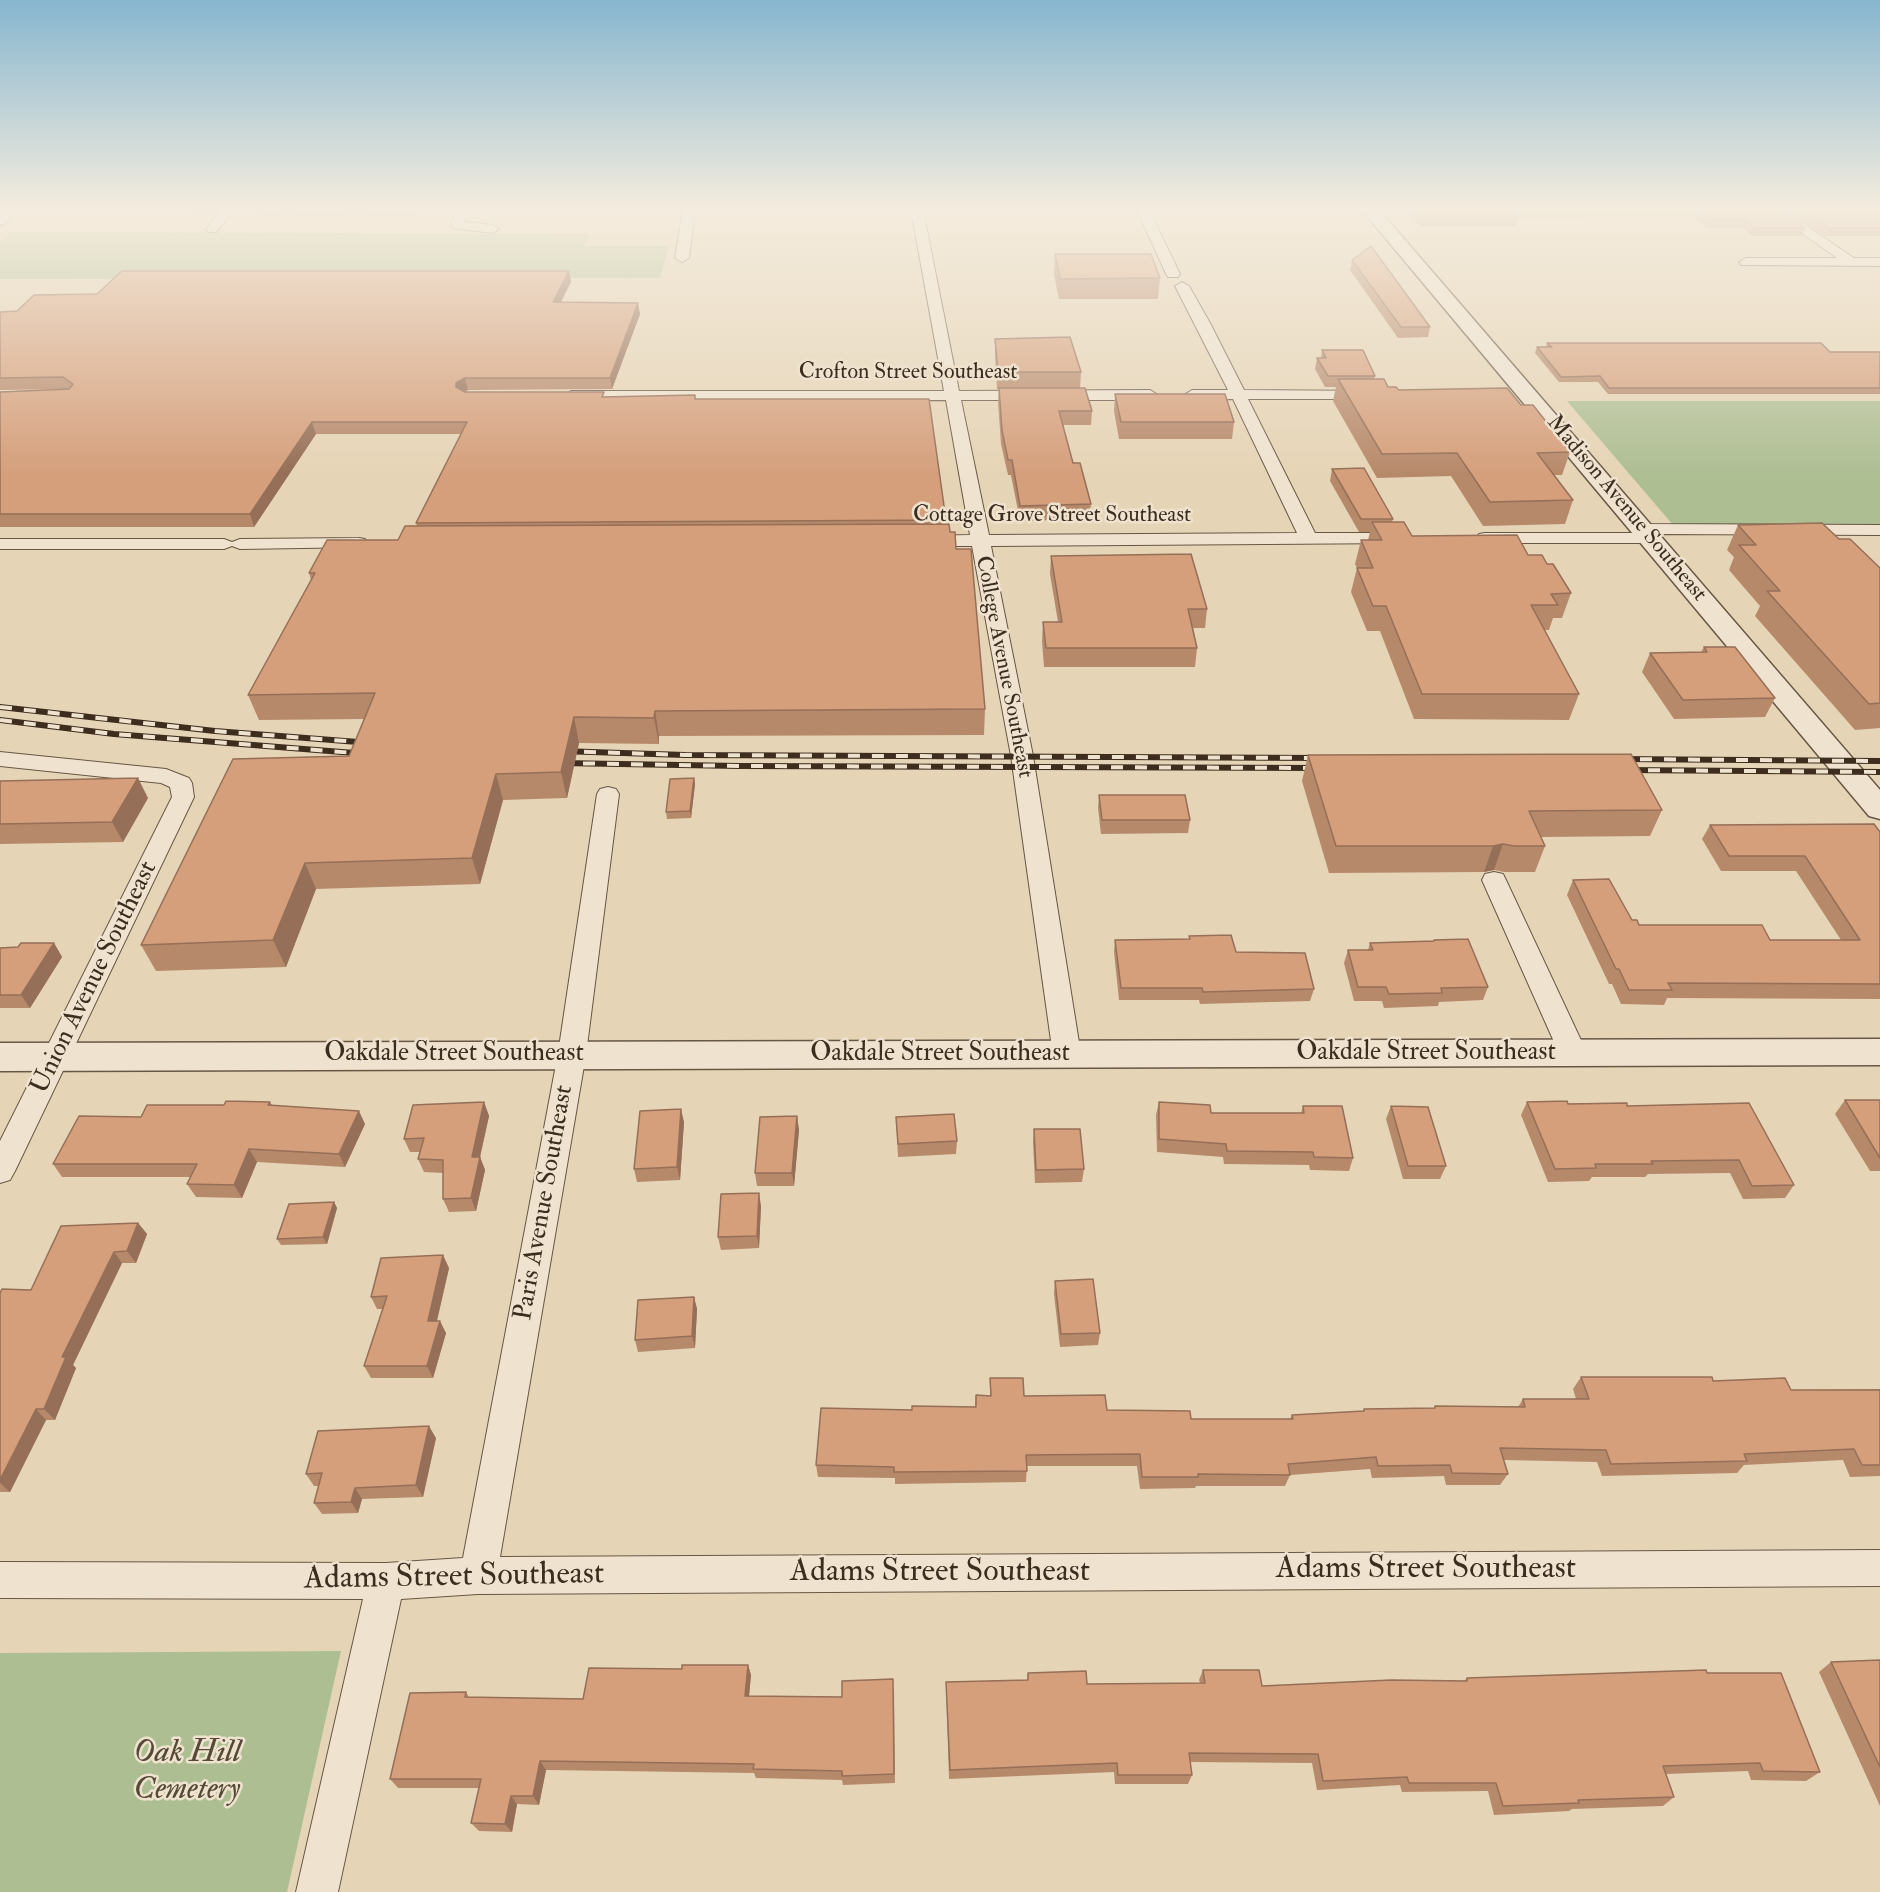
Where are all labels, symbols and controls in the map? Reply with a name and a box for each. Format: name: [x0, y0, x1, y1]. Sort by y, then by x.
street label: Crofton Street Southeast: [799, 360, 1017, 386]
street label: Madison Avenue Southeast: [1540, 410, 1712, 608]
street label: Cottage Grove Street Southeast: [913, 503, 1191, 529]
street label: College Avenue Southeast: [969, 554, 1037, 780]
street label: Union Avenue Southeast: [25, 857, 165, 1099]
street label: Oakdale Street Southeast: [1296, 1037, 1556, 1069]
street label: Oakdale Street Southeast: [324, 1038, 584, 1070]
street label: Oakdale Street Southeast: [810, 1038, 1070, 1070]
street label: Paris Avenue Southeast: [509, 1083, 581, 1323]
street label: Adams Street Southeast: [1276, 1551, 1576, 1589]
street label: Adams Street Southeast: [790, 1554, 1090, 1592]
street label: Adams Street Southeast: [304, 1556, 604, 1600]
park label: Oak Hill Cemetery: [133, 1735, 241, 1810]

